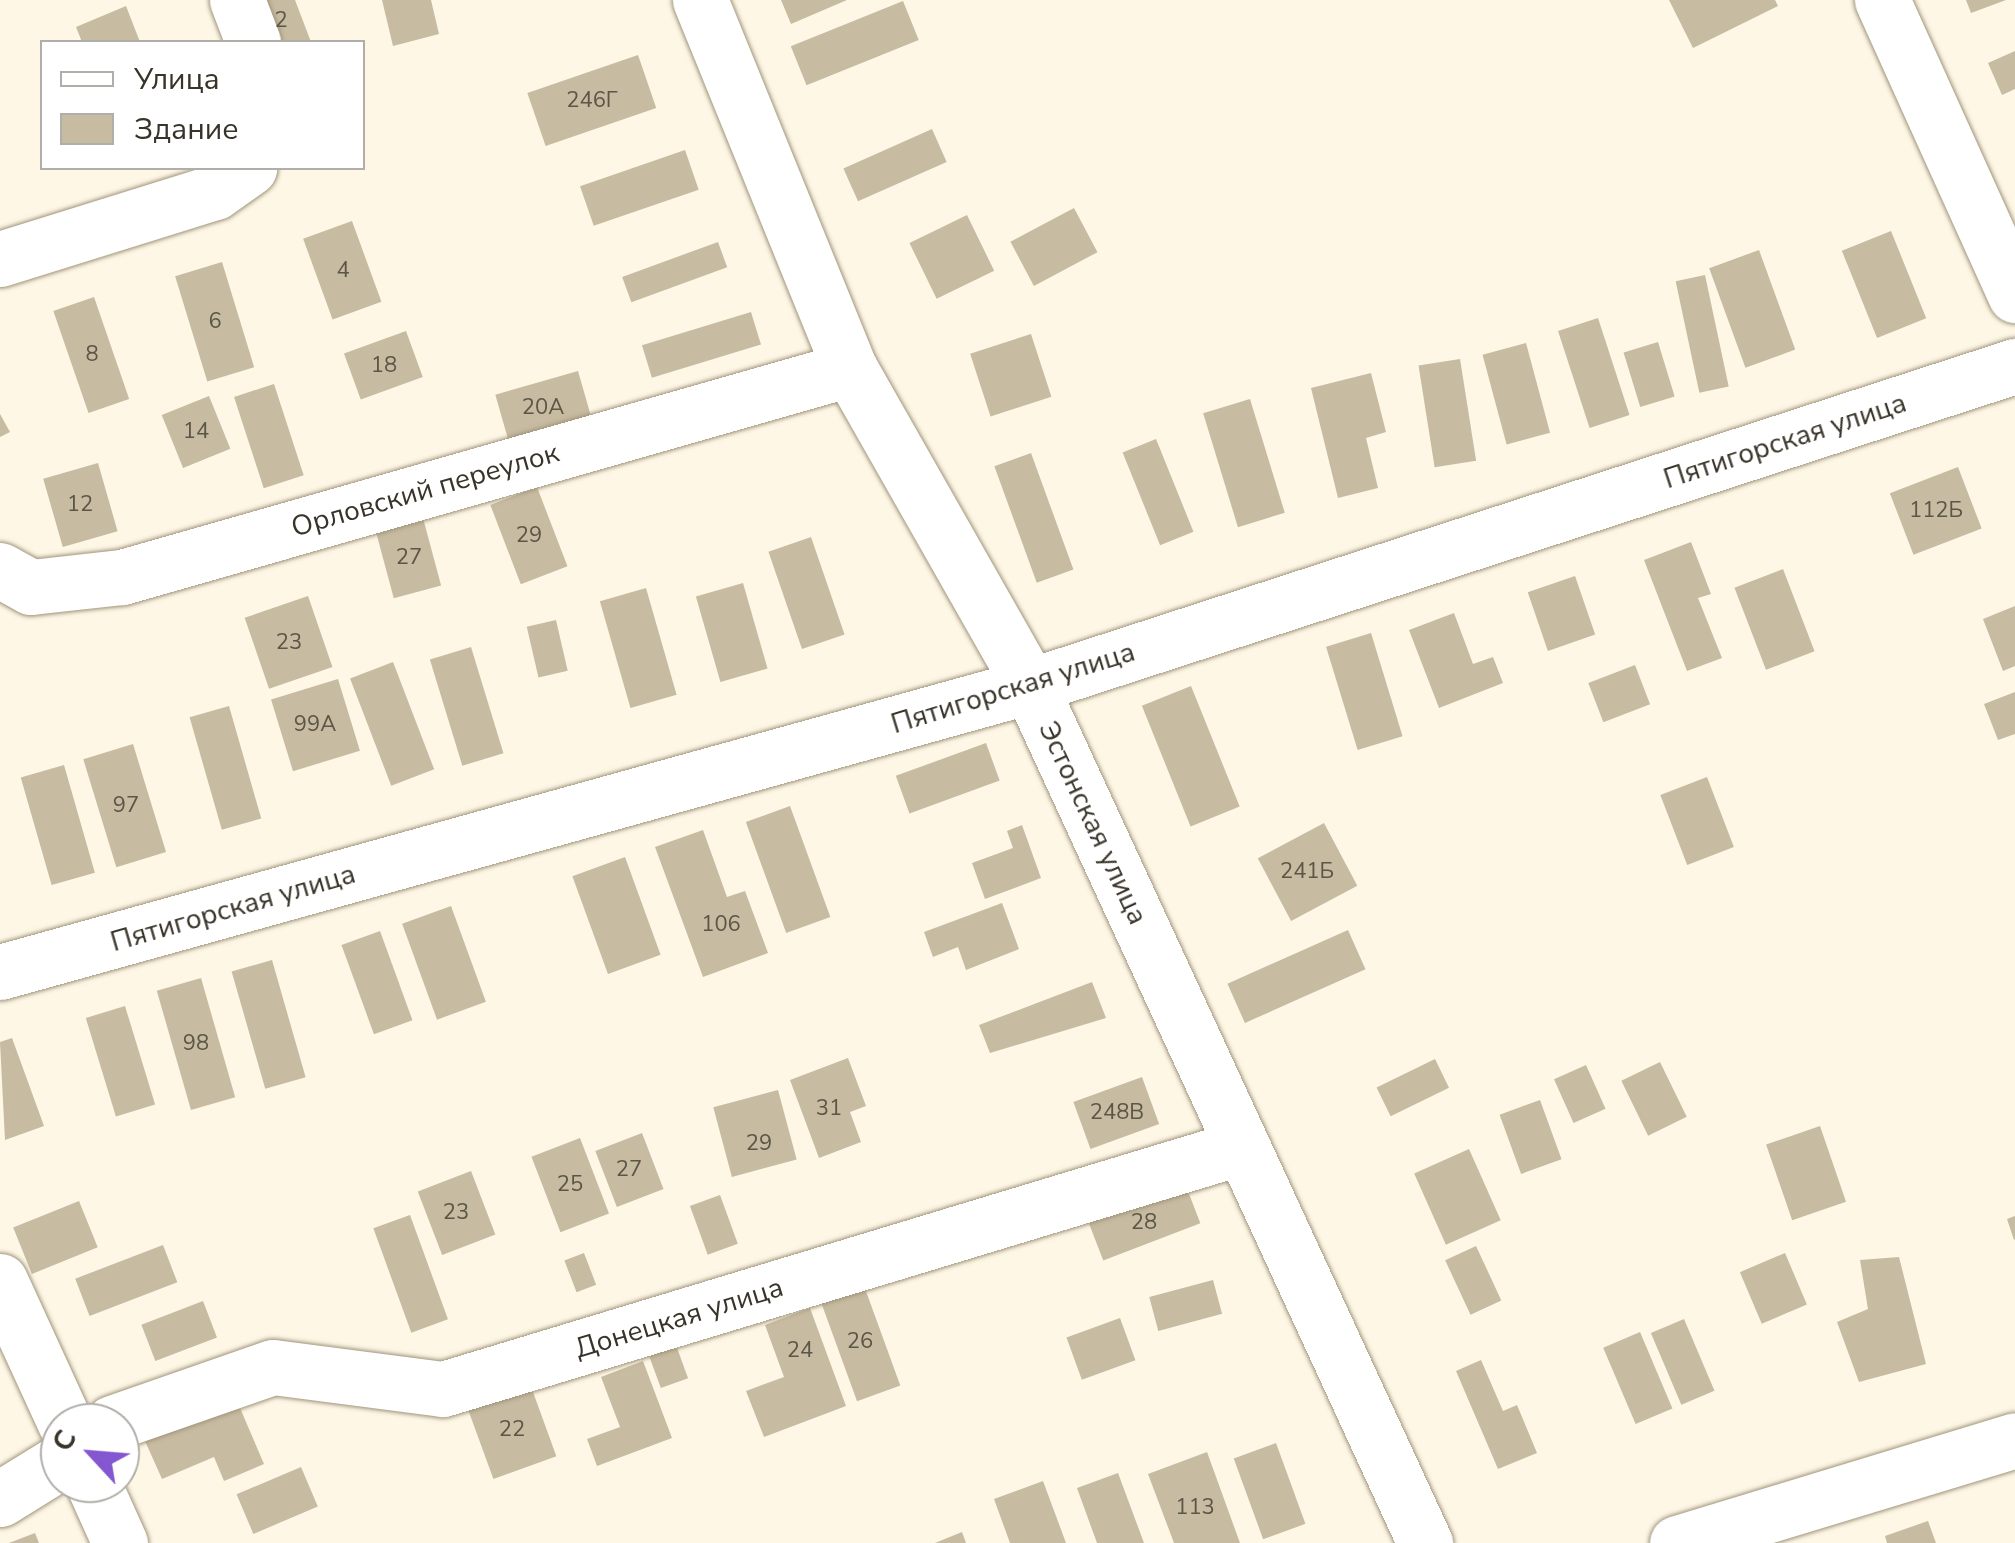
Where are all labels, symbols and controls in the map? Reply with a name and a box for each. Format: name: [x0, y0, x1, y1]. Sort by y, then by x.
house number: 2: [274, 8, 288, 34]
legend: [40, 40, 365, 170]
text: Улица: [134, 59, 220, 100]
house number: 246Г: [566, 88, 618, 114]
text: Здание: [134, 109, 239, 150]
house number: 4: [336, 258, 350, 284]
house number: 6: [208, 309, 222, 335]
house number: 8: [85, 342, 99, 368]
house number: 18: [371, 353, 397, 379]
street label: Пятигорская улица: [1659, 386, 1911, 496]
house number: 20А: [522, 395, 564, 421]
house number: 14: [183, 419, 209, 445]
street label: Орловский переулок: [287, 436, 563, 544]
house number: 12: [67, 492, 93, 518]
house number: 112Б: [1909, 498, 1963, 524]
house number: 29: [516, 523, 542, 549]
house number: 27: [396, 545, 422, 571]
house number: 23: [276, 630, 302, 656]
street label: Пятигорская улица: [887, 635, 1139, 741]
house number: 99А: [294, 712, 336, 738]
street label: Эстонская улица: [1031, 716, 1155, 930]
house number: 97: [113, 793, 139, 819]
street label: Пятигорская улица: [107, 857, 359, 959]
house number: 241Б: [1280, 859, 1334, 885]
house number: 106: [701, 912, 741, 938]
house number: 98: [183, 1031, 209, 1057]
house number: 31: [816, 1096, 842, 1122]
house number: 248В: [1090, 1100, 1144, 1126]
house number: 29: [746, 1131, 772, 1157]
house number: 27: [616, 1157, 642, 1183]
house number: 25: [557, 1172, 583, 1198]
house number: 23: [443, 1200, 469, 1226]
house number: 28: [1131, 1210, 1157, 1236]
street label: Донецкая улица: [571, 1270, 787, 1366]
house number: 26: [847, 1329, 873, 1355]
house number: 24: [787, 1338, 813, 1364]
north arrow: [40, 1403, 140, 1503]
house number: 22: [499, 1417, 525, 1443]
text: С: [44, 1424, 86, 1458]
house number: 113: [1175, 1495, 1215, 1521]

